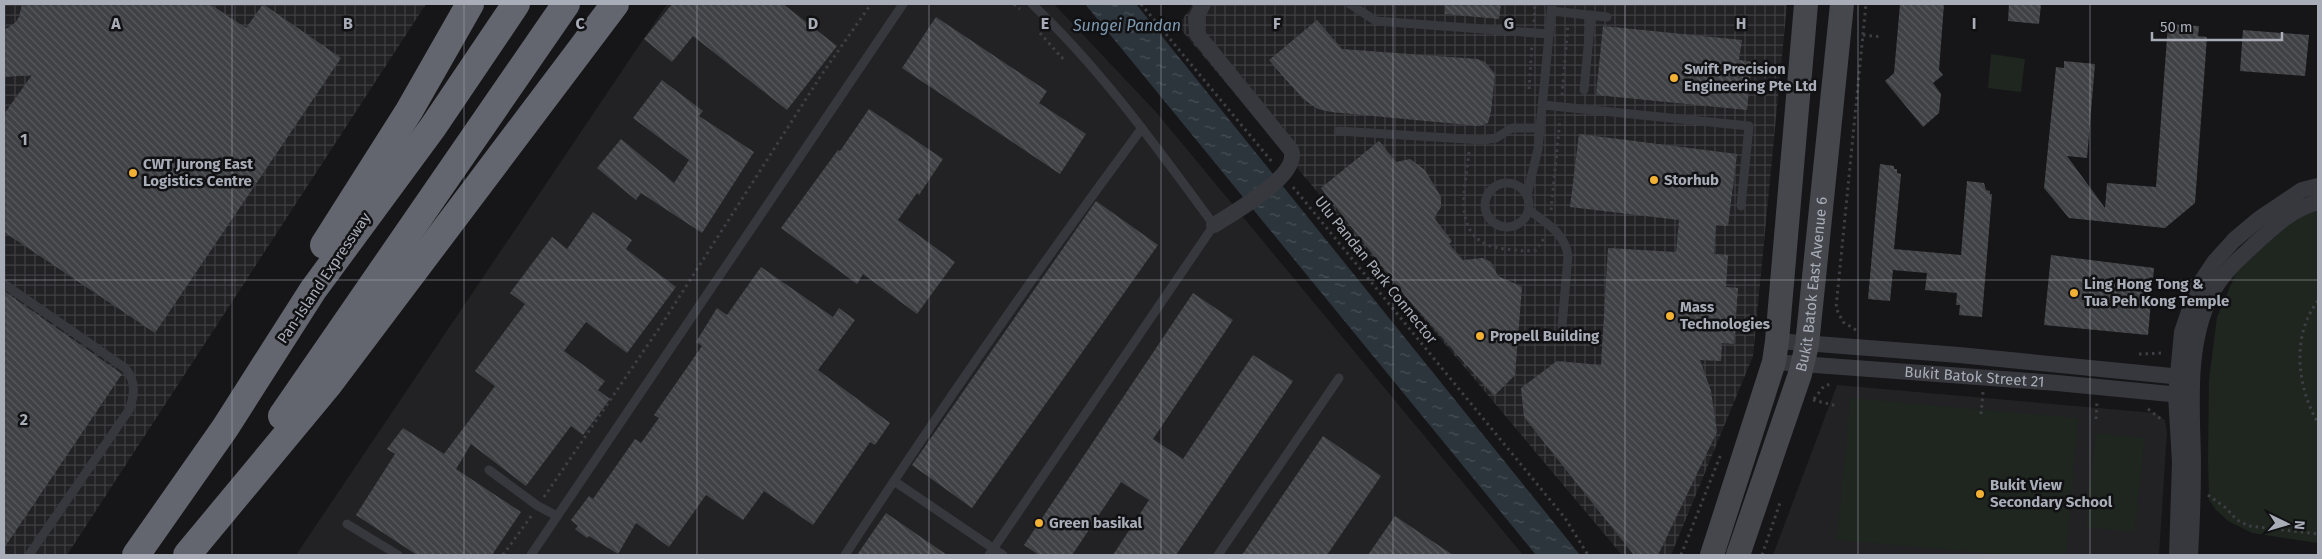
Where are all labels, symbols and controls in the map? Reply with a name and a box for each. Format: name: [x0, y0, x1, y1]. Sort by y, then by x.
scale bar: [2152, 10, 2282, 42]
text: A: [110, 14, 121, 33]
text: B: [343, 14, 353, 33]
text: C: [575, 14, 585, 33]
text: D: [808, 14, 818, 33]
text: E: [1041, 14, 1049, 33]
text: F: [1273, 14, 1281, 33]
text: G: [1504, 14, 1514, 33]
text: H: [1736, 14, 1746, 33]
text: I: [1972, 14, 1976, 33]
water label: Sungei Pandan: [1072, 16, 1181, 35]
text: 50 m: [2160, 18, 2193, 36]
place label: Swift Precision Engineering Pte Ltd: [1684, 60, 1817, 95]
marker: Swift Precision Engineering Pte Ltd: [1668, 72, 1680, 84]
text: 1: [20, 130, 28, 149]
place label: CWT Jurong East Logistics Centre: [143, 155, 253, 190]
marker: CWT Jurong East Logistics Centre: [127, 167, 139, 179]
place label: Storhub: [1664, 171, 1719, 189]
marker: Storhub: [1648, 174, 1660, 186]
street label: Ulu Pandan Park Connector: [1311, 193, 1441, 348]
street label: Bukit Batok East Avenue 6: [1792, 196, 1831, 374]
street label: Pan-Island Expressway: [274, 209, 375, 347]
place label: Ling Hong Tong & Tua Peh Kong Temple: [2084, 275, 2229, 310]
marker: Ling Hong Tong & Tua Peh Kong Temple: [2068, 287, 2080, 299]
place label: Mass Technologies: [1680, 298, 1770, 333]
marker: Mass Technologies: [1664, 310, 1676, 322]
place label: Propell Building: [1490, 327, 1600, 345]
marker: Propell Building: [1474, 330, 1486, 342]
street label: Bukit Batok Street 21: [1904, 363, 2045, 391]
text: 2: [20, 410, 28, 429]
place label: Bukit View Secondary School: [1990, 476, 2113, 511]
marker: Bukit View Secondary School: [1974, 488, 1986, 500]
north arrow: [2262, 499, 2312, 549]
place label: Green basikal: [1049, 514, 1142, 532]
marker: Green basikal: [1033, 517, 1045, 529]
text: N: [2291, 520, 2308, 530]

